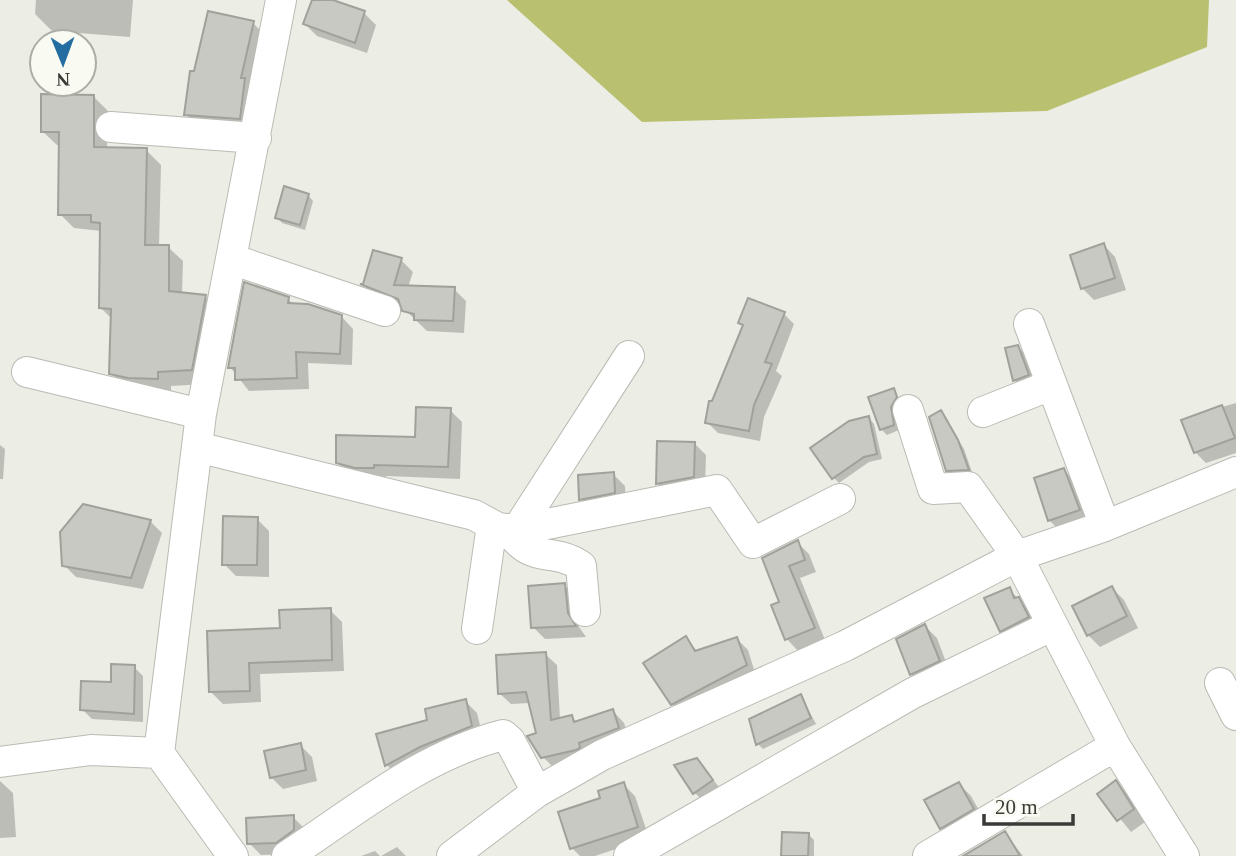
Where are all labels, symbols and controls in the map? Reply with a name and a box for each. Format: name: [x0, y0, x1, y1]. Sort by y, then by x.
north arrow: [28, 28, 98, 98]
text: N: [56, 69, 70, 90]
scale bar: [984, 782, 1073, 826]
text: 20 m: [995, 795, 1038, 819]

